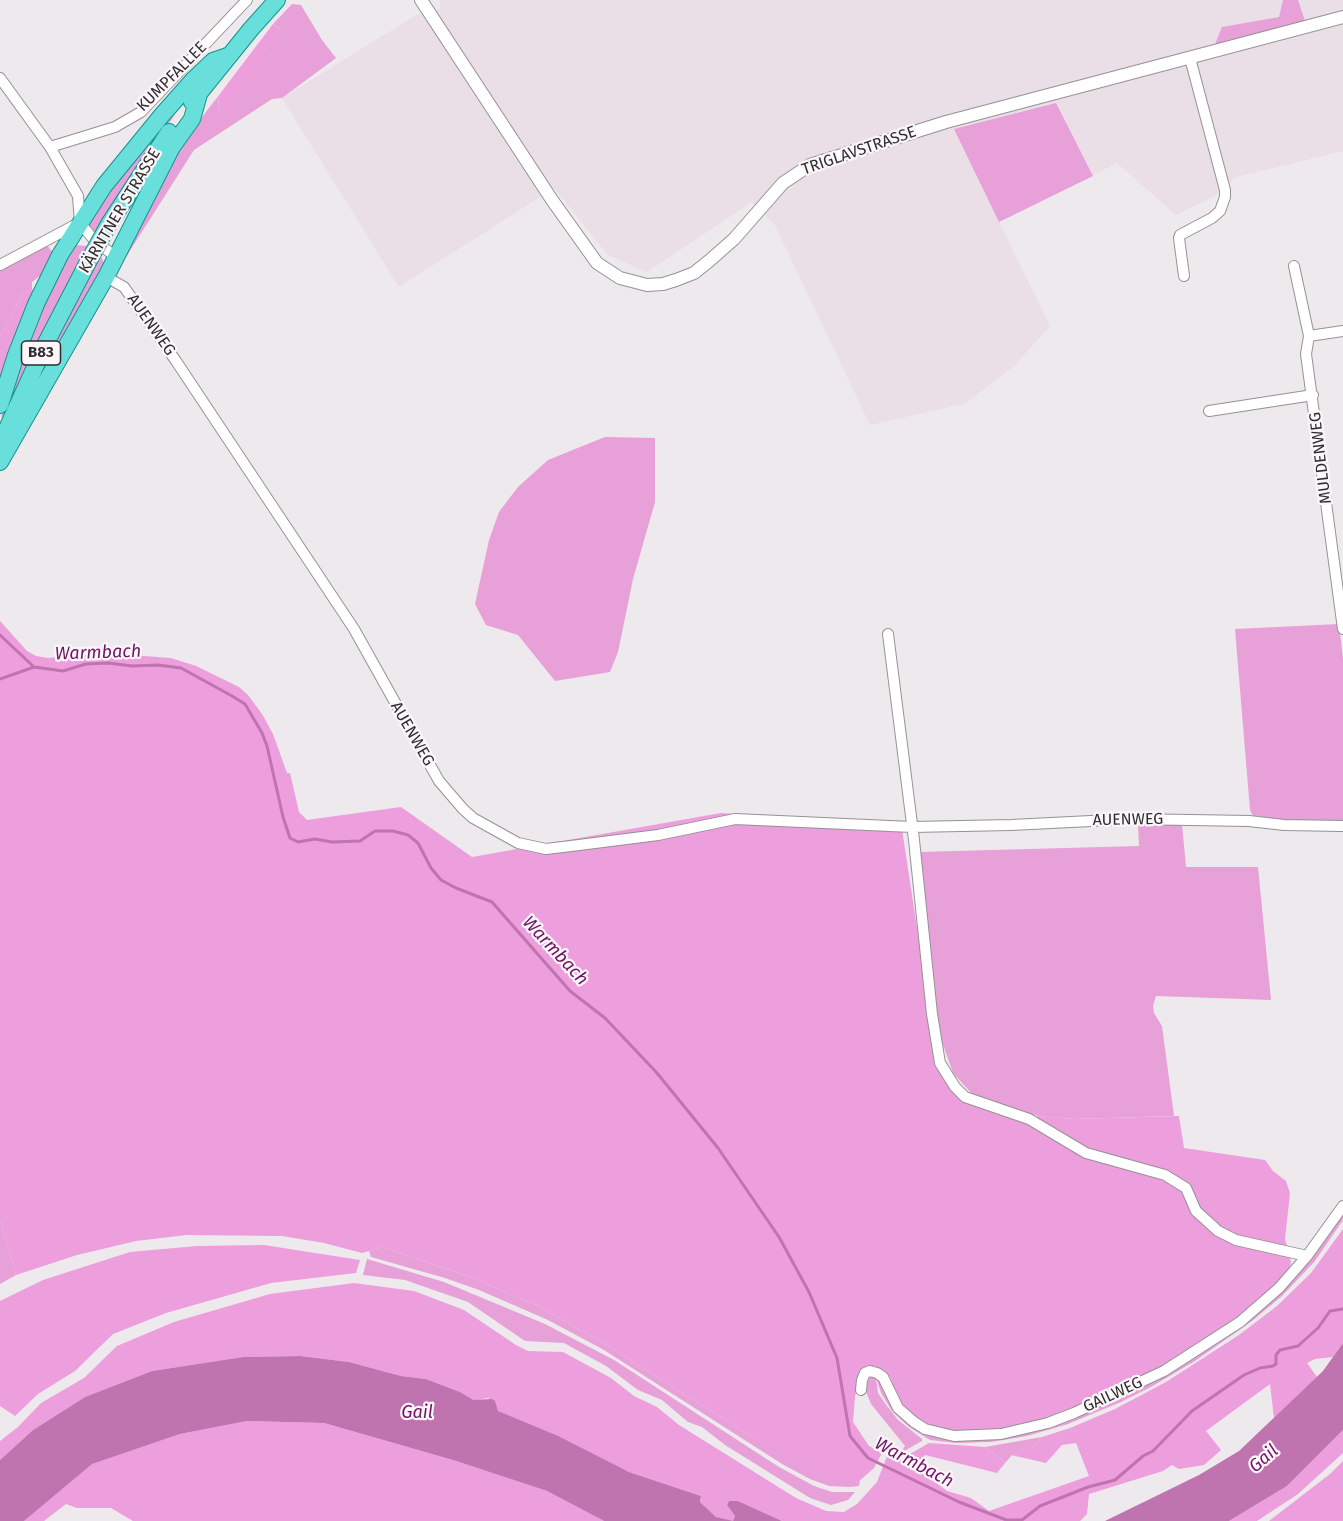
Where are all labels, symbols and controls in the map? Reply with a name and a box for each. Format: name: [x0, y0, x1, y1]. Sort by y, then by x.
street label: KUMPFALLEE: [133, 38, 211, 116]
street label: TRIGLAVSTRASSE: [799, 122, 919, 180]
street label: KÄRNTNER STRASSE: [75, 145, 165, 277]
street label: AUENWEG: [123, 291, 179, 359]
road number: B83: [22, 341, 60, 365]
street label: MULDENWEG: [1306, 411, 1336, 505]
water label: Warmbach: [54, 641, 142, 665]
street label: AUENWEG: [386, 699, 438, 769]
street label: AUENWEG: [1092, 810, 1164, 830]
water label: Warmbach: [518, 912, 592, 990]
street label: GAILWEG: [1080, 1373, 1146, 1417]
water label: Gail: [401, 1402, 433, 1424]
water label: Warmbach: [871, 1433, 957, 1493]
water label: Gail: [1245, 1440, 1283, 1478]

